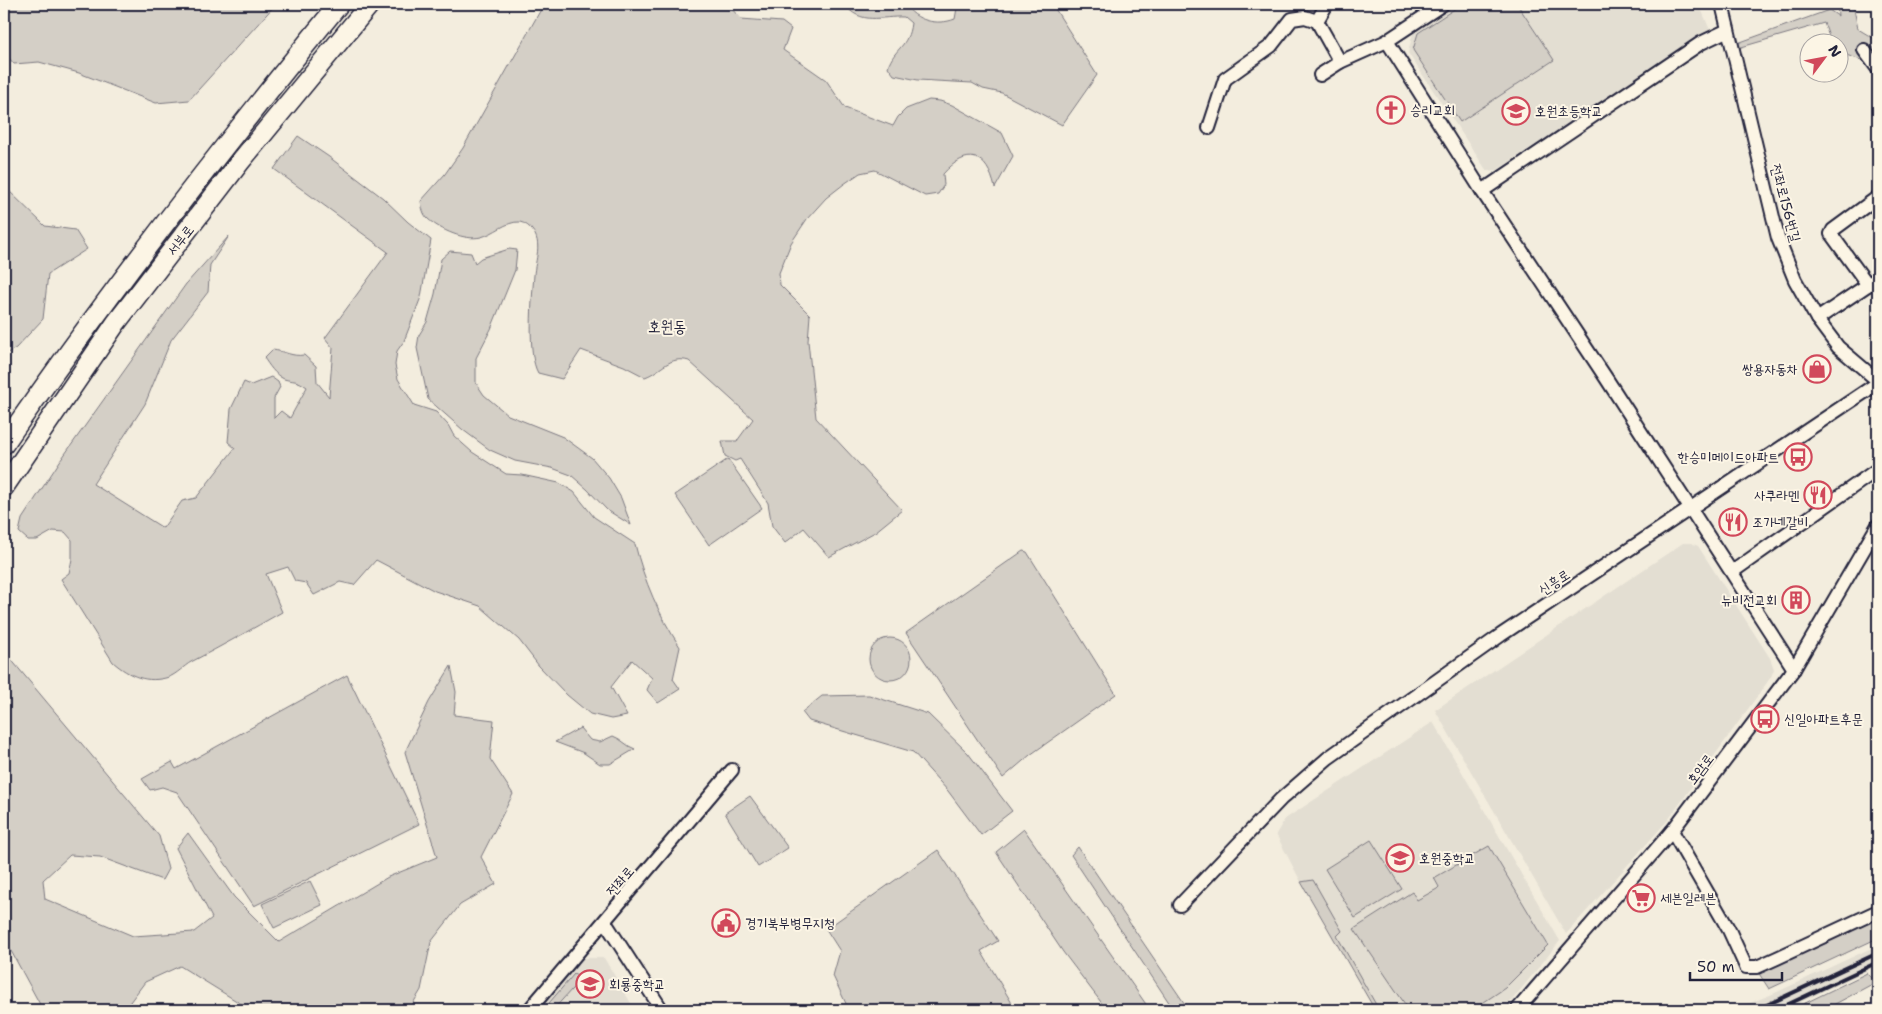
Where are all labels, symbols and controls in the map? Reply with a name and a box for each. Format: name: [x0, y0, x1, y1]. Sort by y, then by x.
north arrow: [1800, 32, 1850, 82]
text: N: [1824, 42, 1846, 61]
church icon: 승리교회: [1376, 95, 1406, 125]
school or university icon: 호원초등학교: [1501, 96, 1531, 126]
place label: 승리교회: [1410, 101, 1455, 119]
place label: 호원초등학교: [1535, 102, 1603, 120]
street label: 전좌로156번길: [1767, 162, 1805, 245]
street label: 서부로: [163, 221, 197, 259]
district label: 호원동: [648, 316, 686, 337]
shop icon: 쌍용자동차: [1802, 354, 1832, 384]
place label: 쌍용자동차: [1742, 360, 1798, 378]
bus stop icon: 한승미메이드아파트: [1783, 442, 1813, 472]
place label: 한승미메이드아파트: [1678, 448, 1779, 466]
restaurant icon: 사쿠라멘: [1803, 480, 1833, 510]
place label: 사쿠라멘: [1754, 486, 1800, 504]
restaurant icon: 조가네갈비: [1718, 507, 1748, 537]
place label: 조가네갈비: [1752, 513, 1808, 531]
street label: 신흥로: [1535, 565, 1573, 599]
building icon: 뉴비전교회: [1781, 585, 1811, 615]
place label: 뉴비전교회: [1721, 591, 1777, 609]
bus stop icon: 신일아파트후문: [1750, 704, 1780, 734]
place label: 신일아파트후문: [1784, 710, 1863, 728]
street label: 호암로: [1683, 750, 1717, 788]
school or university icon: 호원중학교: [1385, 843, 1415, 873]
place label: 호원중학교: [1419, 849, 1475, 867]
street label: 전좌로: [602, 862, 638, 900]
supermarket icon: 세븐일레븐: [1626, 883, 1656, 913]
place label: 세븐일레븐: [1660, 889, 1716, 907]
public building icon: 경기북부병무지청: [711, 908, 741, 938]
place label: 경기북부병무지청: [745, 914, 835, 932]
scale bar: [1690, 949, 1782, 981]
text: 50 m: [1697, 957, 1735, 977]
school or university icon: 회룡중학교: [575, 969, 605, 999]
place label: 회룡중학교: [609, 975, 665, 993]

